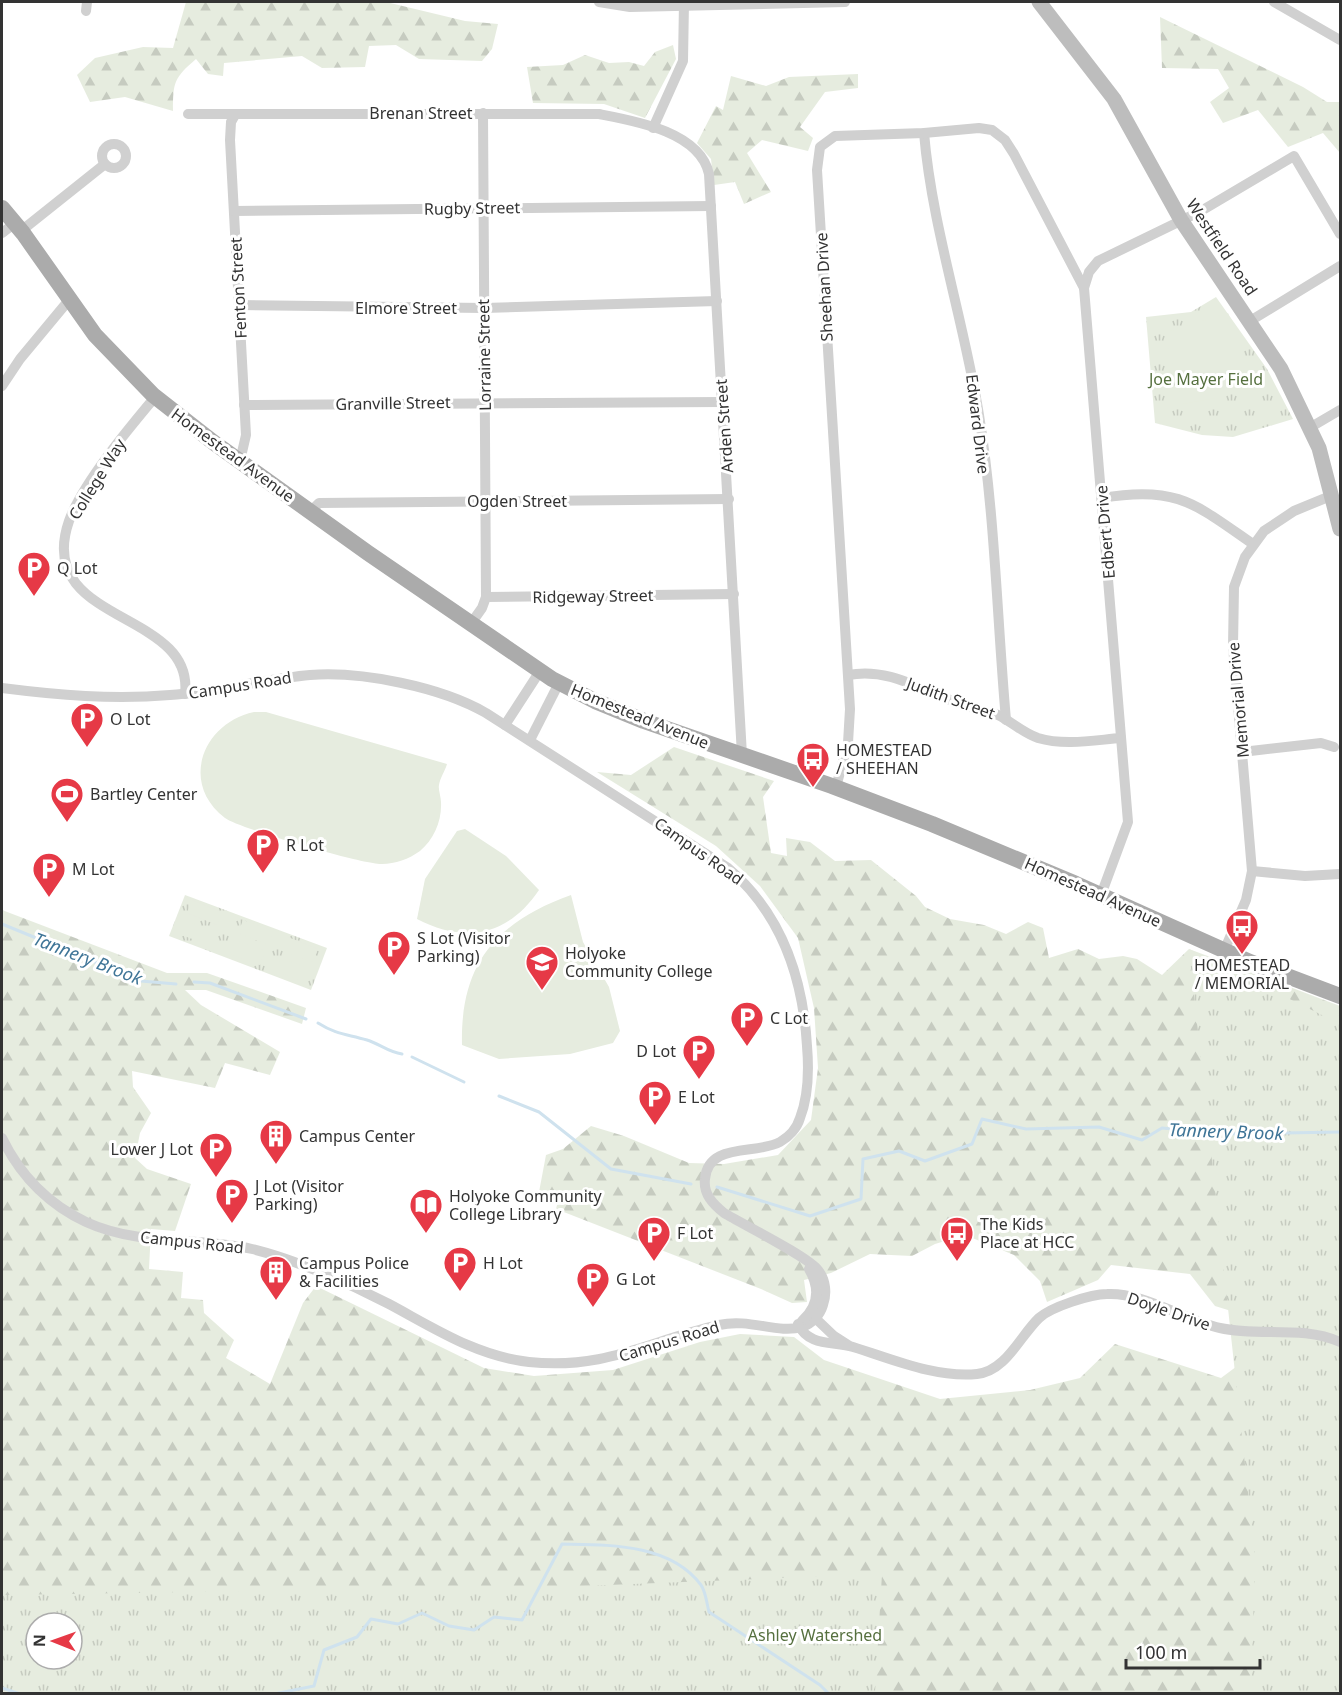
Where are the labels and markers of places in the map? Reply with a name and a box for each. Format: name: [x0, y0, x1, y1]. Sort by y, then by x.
parking icon: Q Lot: [16, 550, 52, 597]
place label: Q Lot: [57, 557, 98, 579]
parking icon: O Lot: [69, 701, 105, 748]
place label: O Lot: [110, 708, 151, 730]
place label: HOMESTEAD / SHEEHAN: [836, 739, 932, 779]
bus stop icon: HOMESTEAD / SHEEHAN: [795, 741, 831, 788]
sports icon: Bartley Center: [49, 776, 85, 823]
place label: Bartley Center: [90, 783, 198, 805]
parking icon: R Lot: [245, 827, 281, 874]
place label: R Lot: [286, 834, 324, 856]
parking icon: M Lot: [31, 851, 67, 898]
place label: M Lot: [72, 858, 115, 880]
bus stop icon: HOMESTEAD / MEMORIAL: [1224, 908, 1260, 955]
place label: S Lot (Visitor Parking): [417, 927, 511, 967]
parking icon: S Lot (Visitor Parking): [376, 929, 412, 976]
place label: Holyoke Community College: [565, 942, 713, 982]
school or university icon: Holyoke Community College: [524, 944, 560, 991]
place label: HOMESTEAD / MEMORIAL: [1194, 954, 1290, 994]
parking icon: C Lot: [729, 1000, 765, 1047]
place label: C Lot: [770, 1007, 808, 1029]
parking icon: D Lot: [681, 1033, 717, 1080]
place label: D Lot: [636, 1040, 676, 1062]
parking icon: E Lot: [637, 1079, 673, 1126]
place label: E Lot: [678, 1086, 715, 1108]
building icon: Campus Center: [258, 1118, 294, 1165]
place label: Campus Center: [299, 1125, 415, 1147]
parking icon: Lower J Lot: [198, 1131, 234, 1178]
place label: Lower J Lot: [111, 1138, 193, 1160]
place label: J Lot (Visitor Parking): [253, 1175, 344, 1215]
parking icon: J Lot (Visitor Parking): [214, 1177, 250, 1224]
place label: Holyoke Community College Library: [449, 1185, 603, 1225]
library icon: Holyoke Community College Library: [408, 1187, 444, 1234]
place label: The Kids Place at HCC: [980, 1213, 1074, 1253]
parking icon: F Lot: [636, 1215, 672, 1262]
bus stop icon: The Kids Place at HCC: [939, 1215, 975, 1262]
place label: F Lot: [677, 1222, 714, 1244]
parking icon: H Lot: [442, 1245, 478, 1292]
place label: Campus Police & Facilities: [299, 1252, 409, 1292]
place label: H Lot: [483, 1252, 523, 1274]
building icon: Campus Police & Facilities: [258, 1254, 294, 1301]
parking icon: G Lot: [575, 1261, 611, 1308]
place label: G Lot: [616, 1268, 656, 1290]

